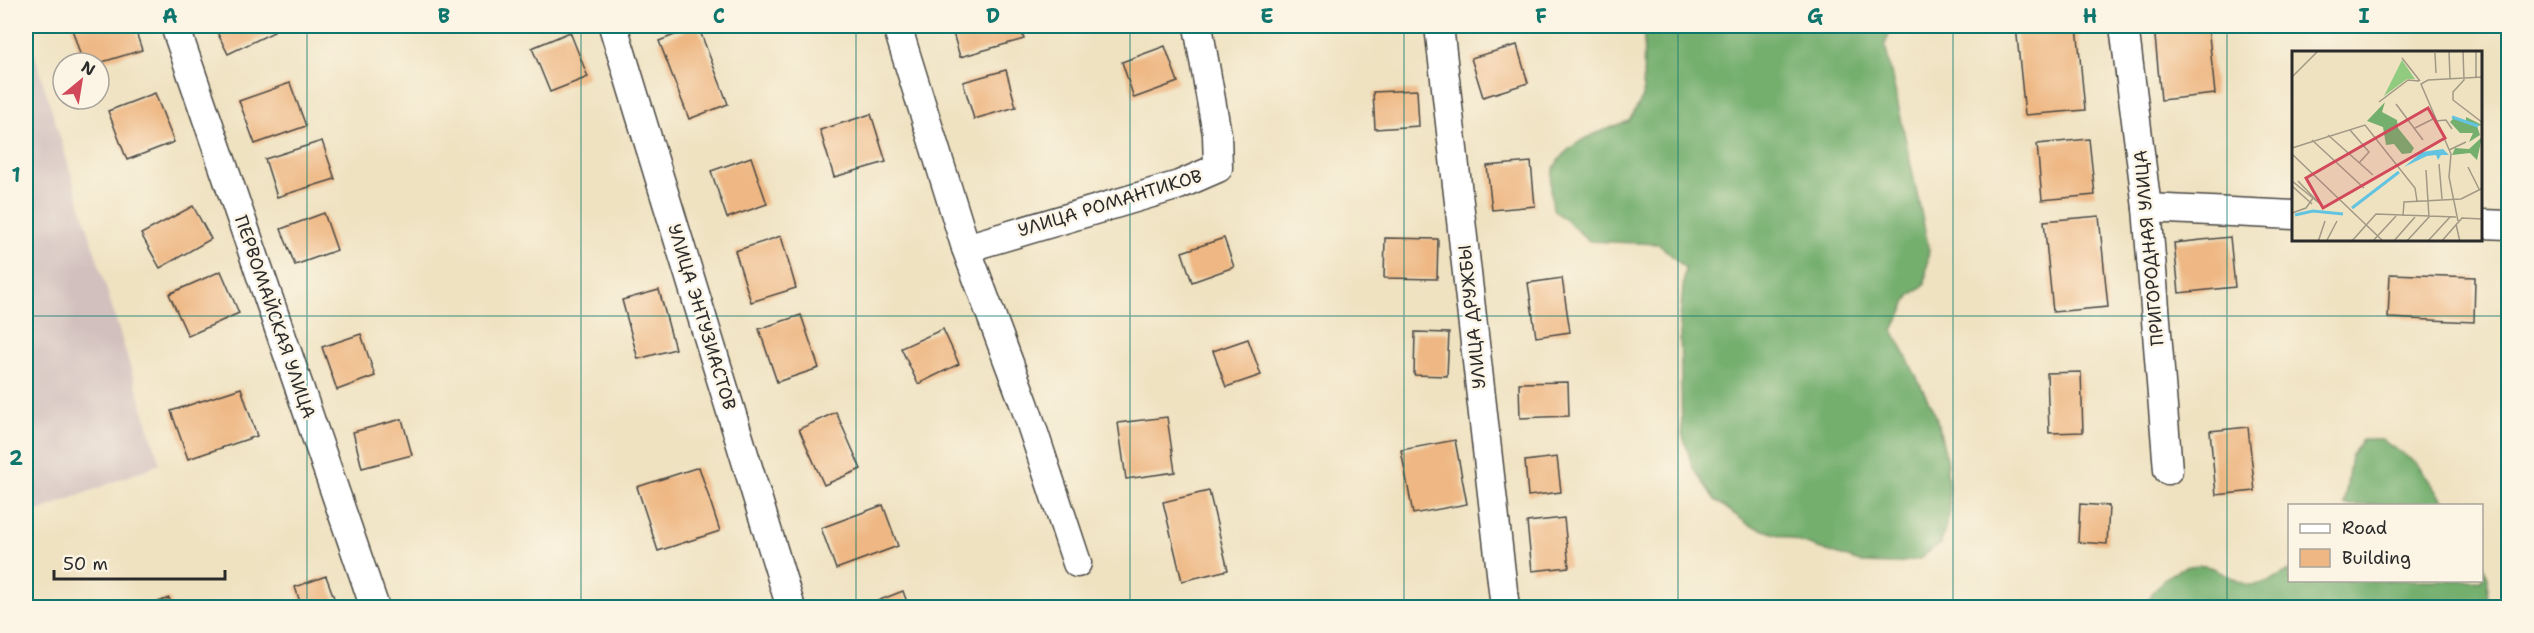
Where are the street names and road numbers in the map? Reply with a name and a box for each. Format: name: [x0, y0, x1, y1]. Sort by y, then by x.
street label: ПРИГОРОДНАЯ УЛИЦА: [2128, 149, 2170, 347]
street label: УЛИЦА РОМАНТИКОВ: [1015, 164, 1205, 242]
street label: ПЕРВОМАЙСКАЯ УЛИЦА: [229, 212, 321, 422]
street label: УЛИЦА ЭНТУЗИАСТОВ: [662, 221, 742, 413]
street label: УЛИЦА ДРУЖБЫ: [1453, 244, 1491, 390]

